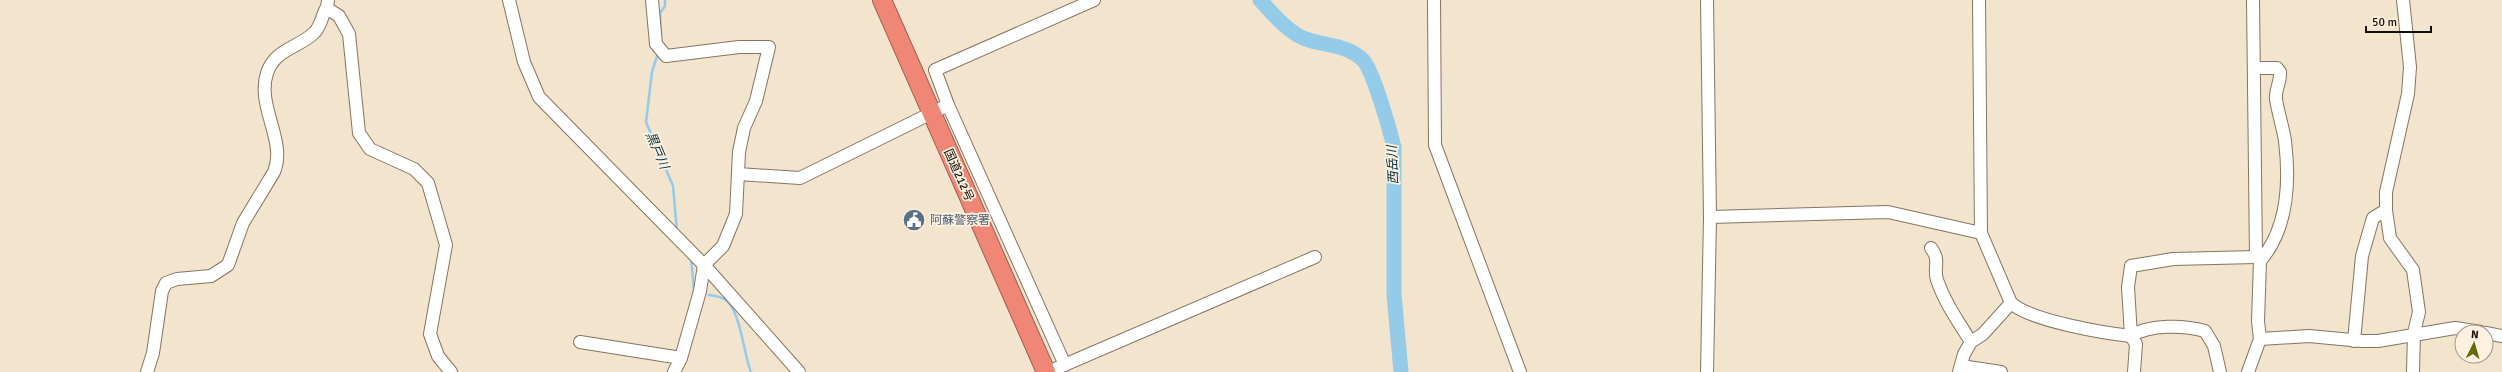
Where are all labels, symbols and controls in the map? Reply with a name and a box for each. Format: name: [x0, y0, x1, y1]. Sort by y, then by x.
scale bar: [2366, 8, 2431, 34]
text: 50 m: [2372, 15, 2397, 30]
water label: 黒戸川: [642, 129, 673, 173]
water label: 西岳川: [1384, 143, 1402, 185]
street label: 国道212号: [940, 147, 977, 204]
public building icon: 阿蘇警察署: [901, 207, 927, 233]
place label: 阿蘇警察署: [930, 213, 990, 228]
north arrow: [2454, 324, 2494, 364]
text: N: [2470, 328, 2479, 341]

